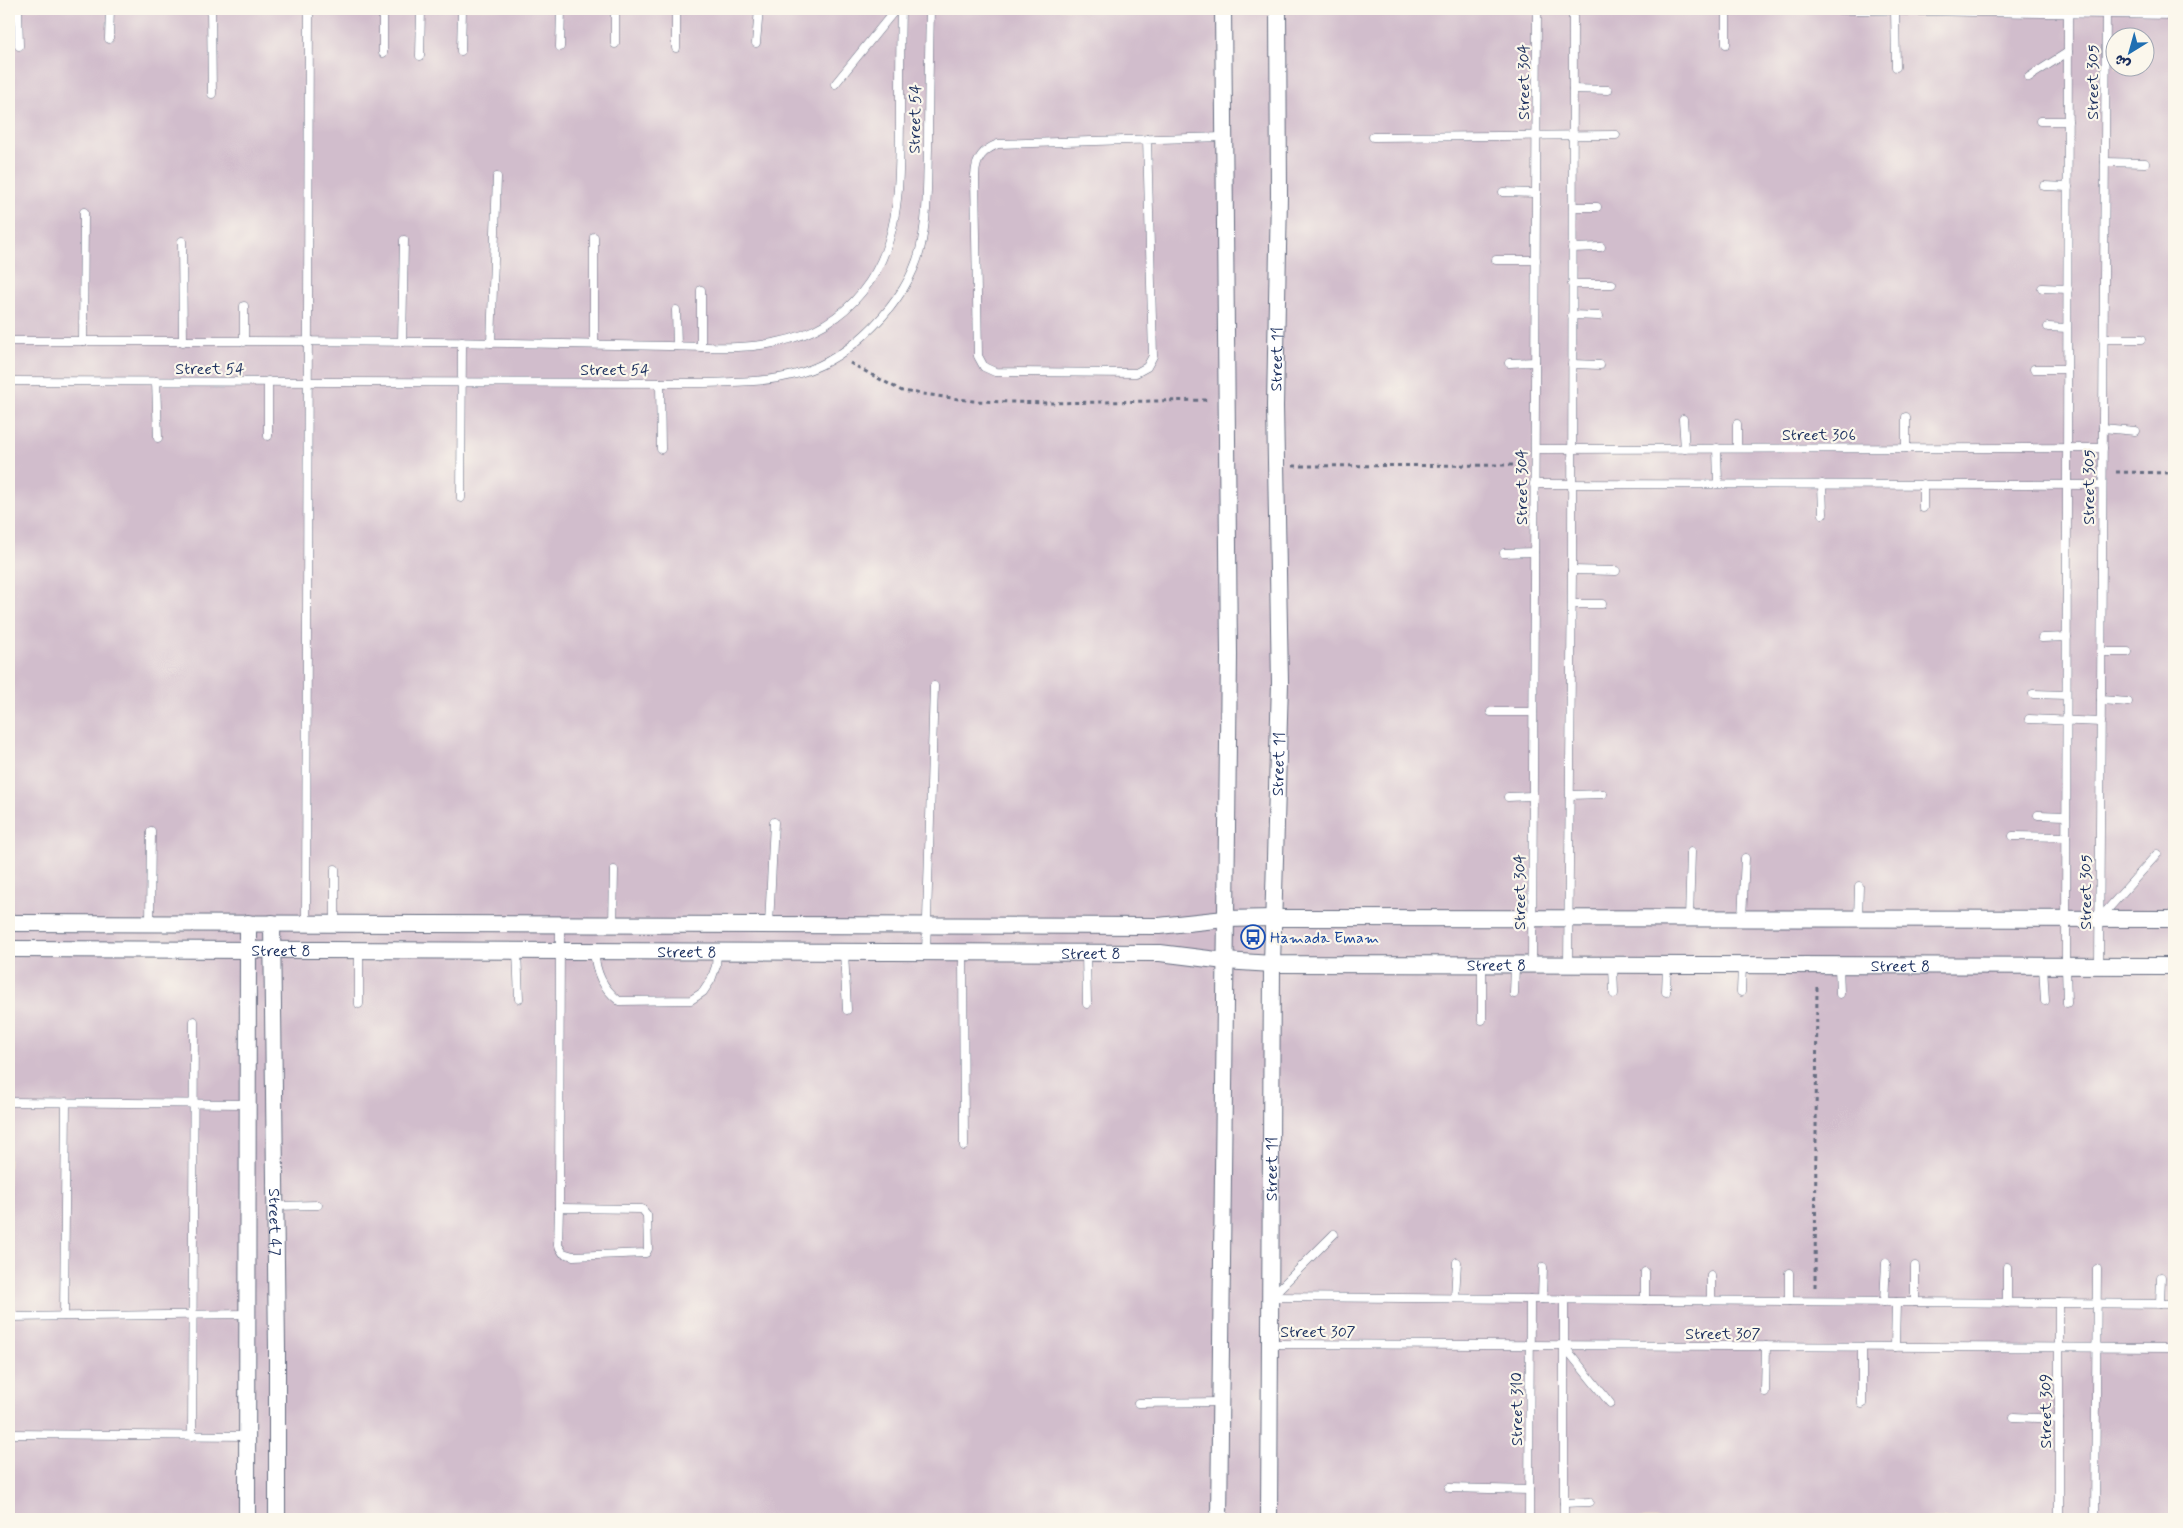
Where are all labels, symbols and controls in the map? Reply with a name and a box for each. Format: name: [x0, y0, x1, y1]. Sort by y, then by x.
north arrow: [2106, 28, 2156, 78]
street label: Street 304: [1514, 44, 1535, 120]
street label: Street 305: [2083, 44, 2104, 120]
text: ش: [2111, 50, 2134, 73]
street label: Street 54: [904, 84, 927, 154]
street label: Street 11: [1266, 327, 1288, 392]
street label: Street 54: [175, 359, 245, 380]
street label: Street 54: [580, 360, 650, 381]
street label: Street 306: [1782, 425, 1856, 446]
street label: Street 304: [1512, 449, 1533, 525]
street label: Street 305: [2079, 449, 2100, 525]
street label: Street 11: [1268, 732, 1291, 797]
street label: Street 304: [1510, 854, 1531, 930]
street label: Street 305: [2076, 854, 2097, 930]
bus stop icon: Hamada Emam: [1240, 924, 1266, 950]
place label: Hamada Emam: [1270, 928, 1379, 949]
street label: Street 8: [251, 941, 311, 962]
street label: Street 8: [657, 942, 717, 963]
street label: Street 8: [1061, 944, 1121, 965]
street label: Street 8: [1467, 955, 1526, 977]
street label: Street 8: [1871, 956, 1930, 977]
street label: Street 11: [1262, 1137, 1283, 1201]
street label: Street 47: [263, 1188, 285, 1256]
street label: Street 307: [1280, 1322, 1356, 1343]
street label: Street 307: [1685, 1324, 1761, 1345]
street label: Street 310: [1507, 1372, 1528, 1446]
street label: Street 309: [2036, 1374, 2057, 1448]

